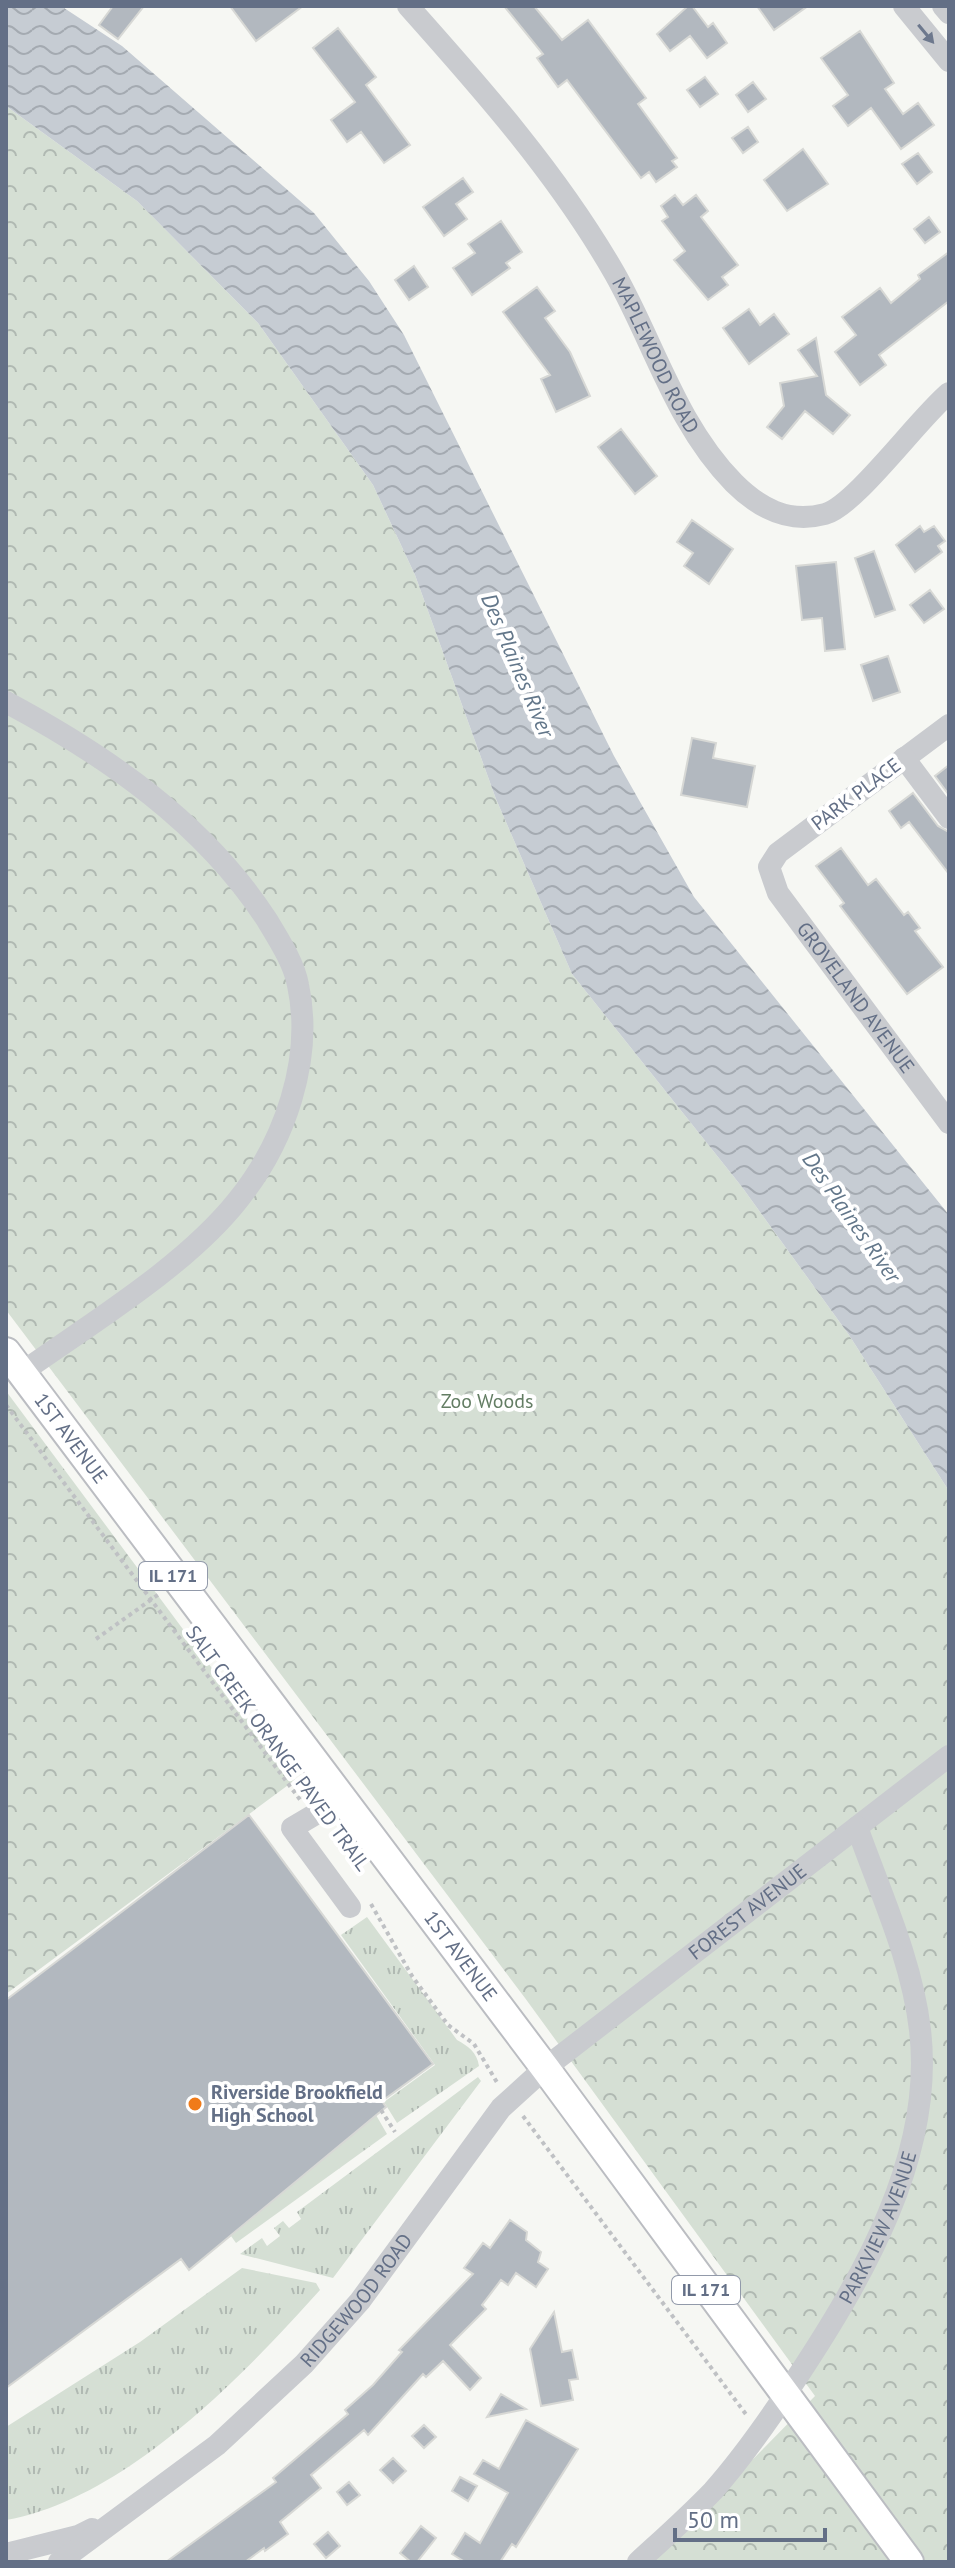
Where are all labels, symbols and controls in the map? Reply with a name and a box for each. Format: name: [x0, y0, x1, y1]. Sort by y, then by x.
one-way arrow: [917, 24, 934, 44]
street label: MAPLEWOOD ROAD: [606, 273, 705, 438]
water label: Des Plaines River: [475, 589, 562, 743]
street label: PARK PLACE: [806, 752, 906, 836]
street label: GROVELAND AVENUE: [791, 917, 920, 1078]
water label: Des Plaines River: [797, 1146, 909, 1289]
street label: 1ST AVENUE: [28, 1388, 113, 1489]
park label: Zoo Woods: [441, 1388, 533, 1414]
road number: IL 171: [139, 1562, 207, 1590]
street label: SALT CREEK ORANGE PAVED TRAIL: [180, 1620, 376, 1876]
street label: FOREST AVENUE: [683, 1858, 812, 1966]
street label: 1ST AVENUE: [418, 1906, 503, 2006]
place label: Riverside Brookfield High School: [211, 2079, 383, 2128]
marker: Riverside Brookfield High School: [186, 2095, 204, 2113]
street label: PARKVIEW AVENUE: [833, 2148, 922, 2308]
street label: RIDGEWOOD ROAD: [294, 2228, 418, 2373]
road number: IL 171: [672, 2276, 740, 2304]
scale bar: [675, 2492, 825, 2542]
text: 50 m: [687, 2504, 739, 2535]

